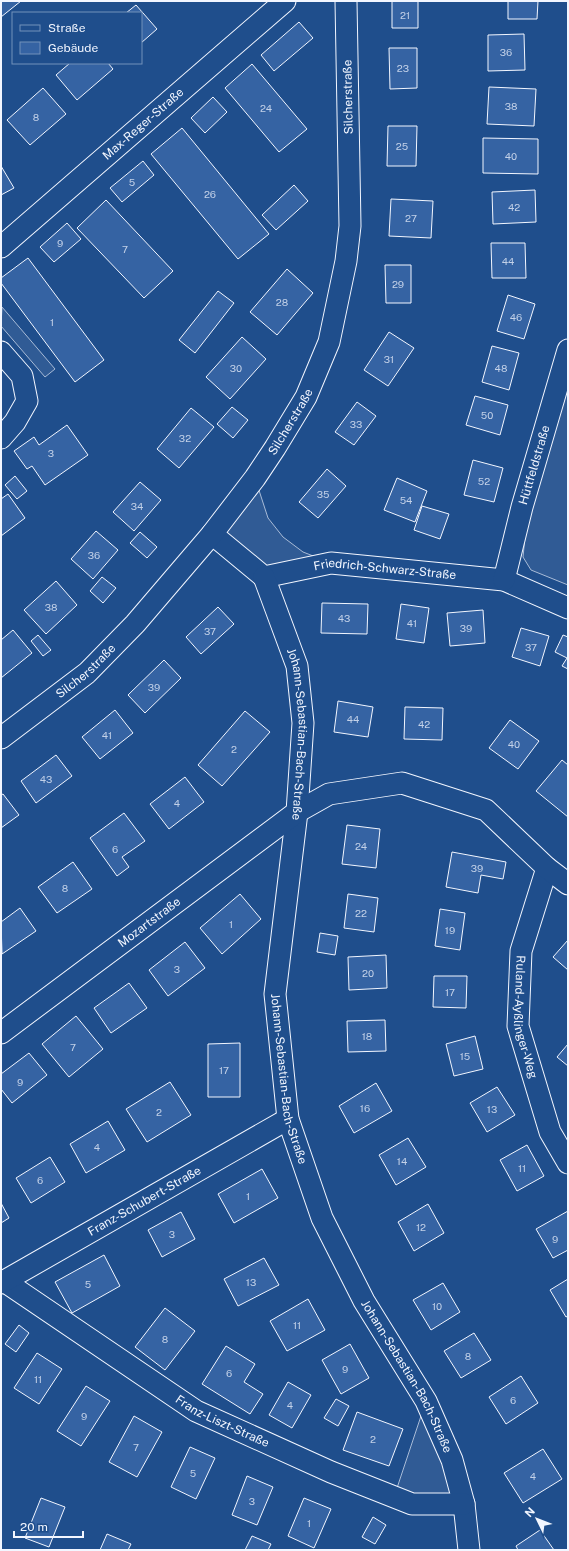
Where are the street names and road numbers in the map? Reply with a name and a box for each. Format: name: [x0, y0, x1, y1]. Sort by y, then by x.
street label: Silcherstraße: [340, 59, 356, 135]
street label: Max-Reger-Straße: [100, 85, 187, 163]
street label: Silcherstraße: [265, 386, 316, 458]
street label: Hüttfeldstraße: [516, 423, 553, 506]
street label: Friedrich-Schwarz-Straße: [312, 556, 457, 582]
street label: Silcherstraße: [53, 641, 118, 701]
street label: Johann-Sebastian-Bach-Straße: [284, 646, 310, 821]
street label: Mozartstraße: [115, 894, 183, 950]
street label: Ruland-Ayßlinger-Weg: [511, 955, 541, 1080]
street label: Johann-Sebastian-Bach-Straße: [268, 993, 310, 1166]
street label: Franz-Schubert-Straße: [85, 1163, 203, 1239]
street label: Johann-Sebastian-Bach-Straße: [358, 1298, 455, 1455]
street label: Franz-Liszt-Straße: [173, 1392, 272, 1450]

